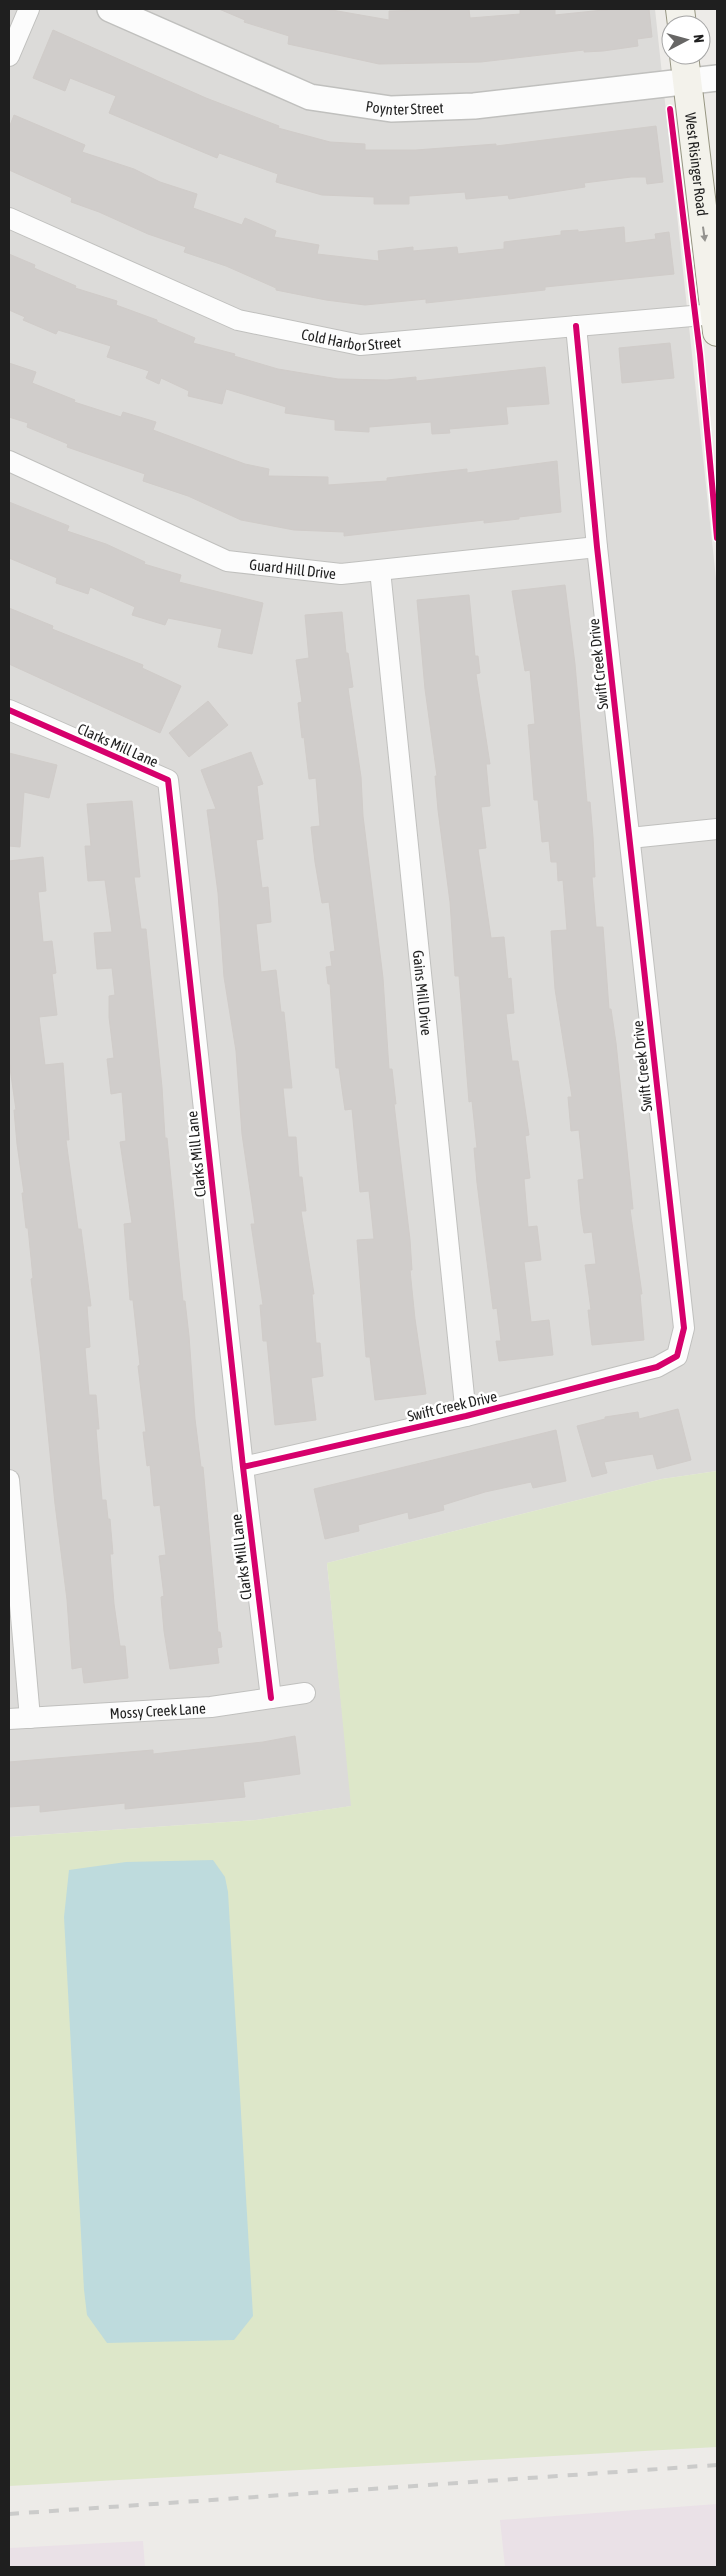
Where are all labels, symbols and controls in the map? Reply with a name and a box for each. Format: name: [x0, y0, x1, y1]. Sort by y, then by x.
north arrow: [661, 15, 711, 65]
text: N: [691, 34, 707, 44]
street label: Poynter Street: [365, 97, 444, 118]
street label: West Risinger Road: [682, 112, 712, 217]
one-way arrow: [701, 227, 709, 243]
street label: Cold Harbor Street: [300, 325, 402, 354]
street label: Guard Hill Drive: [248, 555, 337, 582]
street label: Swift Creek Drive: [585, 617, 611, 710]
street label: Clarks Mill Lane: [75, 720, 161, 770]
street label: Gains Mill Drive: [410, 949, 436, 1037]
street label: Swift Creek Drive: [629, 1019, 655, 1112]
street label: Clarks Mill Lane: [183, 1110, 209, 1198]
street label: Swift Creek Drive: [405, 1387, 499, 1425]
street label: Clarks Mill Lane: [227, 1513, 255, 1601]
street label: Mossy Creek Lane: [109, 1699, 206, 1722]

